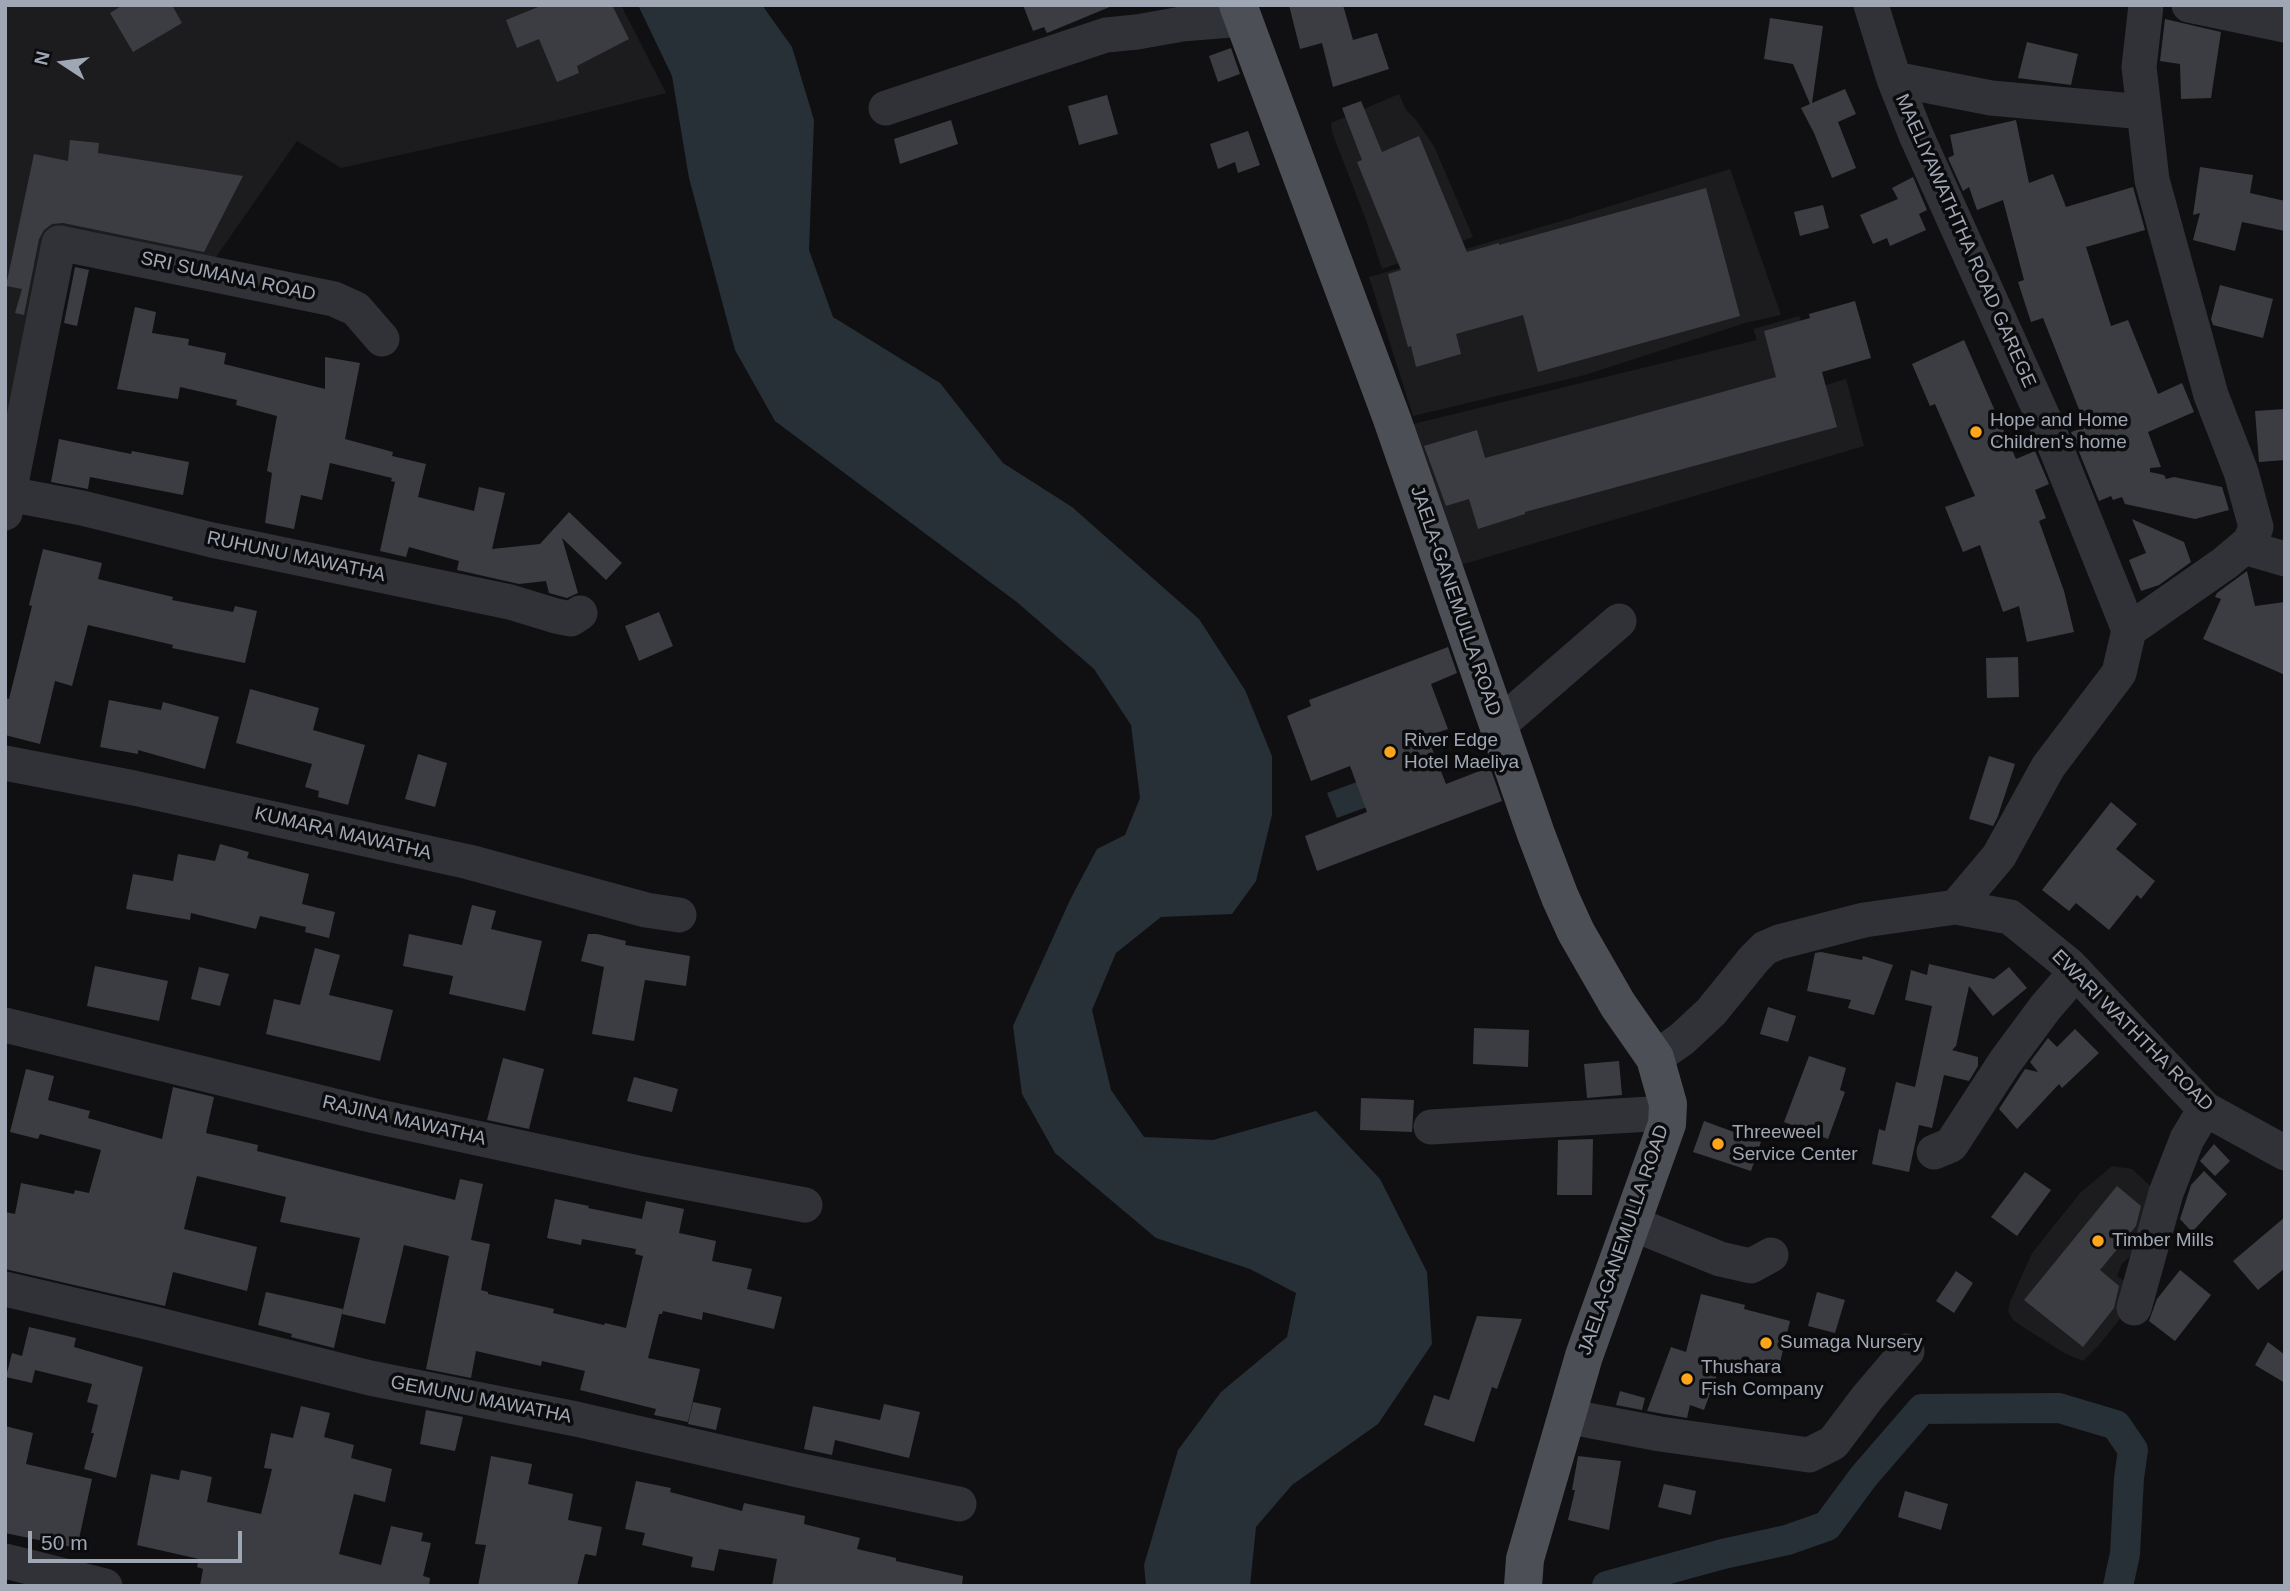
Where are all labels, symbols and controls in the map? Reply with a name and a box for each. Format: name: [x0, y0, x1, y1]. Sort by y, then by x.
north arrow: [28, 28, 98, 98]
text: N: [30, 49, 54, 67]
street label: MAELIYAWATHTHA ROAD GAREGE: [1890, 91, 2040, 391]
street label: SRI SUMANA ROAD: [138, 247, 318, 307]
place label: Hope and Home Children's home: [1990, 410, 2128, 454]
marker: Hope and Home Children's home: [1968, 424, 1984, 440]
street label: JAELA-GANEMULLA ROAD: [1405, 483, 1505, 719]
street label: RUHUNU MAWATHA: [205, 527, 387, 587]
place label: River Edge Hotel Maeliya: [1404, 730, 1519, 774]
marker: River Edge Hotel Maeliya: [1382, 744, 1398, 760]
street label: KUMARA MAWATHA: [252, 803, 434, 865]
street label: EWARI WATHTHA ROAD: [2047, 946, 2217, 1116]
street label: RAJINA MAWATHA: [320, 1091, 488, 1151]
street label: JAELA-GANEMULLA ROAD: [1574, 1122, 1674, 1358]
place label: Threeweel Service Center: [1732, 1122, 1858, 1166]
marker: Threeweel Service Center: [1710, 1136, 1726, 1152]
place label: Timber Mills: [2112, 1230, 2214, 1252]
marker: Timber Mills: [2090, 1233, 2106, 1249]
place label: Sumaga Nursery: [1780, 1332, 1923, 1354]
marker: Sumaga Nursery: [1758, 1335, 1774, 1351]
place label: Thushara Fish Company: [1701, 1357, 1823, 1401]
street label: GEMUNU MAWATHA: [389, 1371, 573, 1429]
marker: Thushara Fish Company: [1679, 1371, 1695, 1387]
scale bar: [32, 1518, 245, 1562]
text: 50 m: [41, 1531, 88, 1554]

